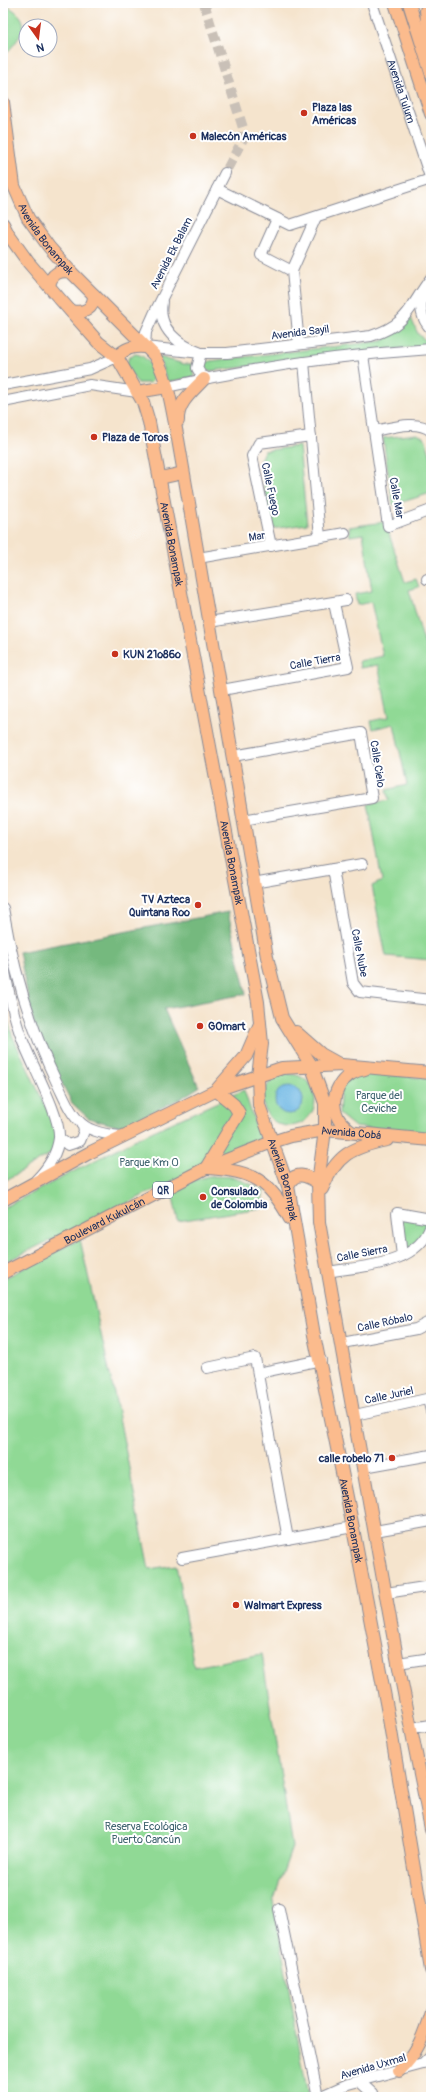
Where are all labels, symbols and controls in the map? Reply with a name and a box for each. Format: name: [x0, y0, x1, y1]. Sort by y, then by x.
north arrow: [18, 18, 58, 58]
text: N: [35, 40, 45, 55]
street label: Avenida Tulum: [384, 58, 418, 125]
place label: Plaza las Américas: [312, 101, 356, 127]
marker: Plaza las Américas: [299, 108, 309, 118]
place label: Malecón Américas: [201, 130, 286, 143]
marker: Malecón Américas: [188, 131, 198, 141]
street label: Avenida Bonampak: [15, 201, 77, 278]
street label: Avenida Ek Balam: [148, 215, 195, 291]
street label: Avenida Sayil: [270, 322, 330, 343]
place label: Plaza de Toros: [102, 431, 168, 444]
marker: Plaza de Toros: [89, 432, 99, 442]
street label: Calle Fuego: [259, 461, 282, 517]
street label: Calle Mar: [386, 476, 407, 520]
street label: Avenida Bonampak: [157, 501, 186, 588]
street label: Mar: [248, 529, 267, 544]
place label: KUN 21º86º: [123, 648, 181, 661]
marker: KUN 21º86º: [110, 649, 120, 659]
street label: Calle Tierra: [289, 651, 342, 672]
street label: Calle Cielo: [367, 740, 388, 789]
street label: Avenida Bonampak: [217, 819, 246, 906]
place label: TV Azteca Quintana Roo: [129, 893, 190, 919]
marker: TV Azteca Quintana Roo: [193, 900, 203, 910]
street label: Calle Nube: [348, 928, 371, 979]
place label: GOmart: [208, 1020, 246, 1033]
marker: GOmart: [195, 1021, 205, 1031]
park label: Parque del Ceviche: [356, 1089, 402, 1115]
street label: Avenida Cobá: [320, 1124, 382, 1142]
street label: Avenida Bonampak: [264, 1136, 300, 1222]
park label: Parque Km 0: [119, 1156, 179, 1169]
road number: QR: [153, 1182, 173, 1198]
place label: Consulado de Colombia: [211, 1185, 267, 1211]
marker: Consulado de Colombia: [198, 1192, 208, 1202]
street label: Boulevard Kukulcán: [62, 1195, 147, 1247]
street label: Calle Sierra: [335, 1242, 389, 1265]
street label: Calle Róbalo: [356, 1310, 414, 1335]
street label: Calle Juriel: [363, 1384, 415, 1407]
place label: calle robelo 71: [318, 1452, 384, 1465]
marker: calle robelo 71: [387, 1453, 397, 1463]
street label: Avenida Bonampak: [336, 1477, 365, 1564]
place label: Walmart Express: [244, 1599, 322, 1612]
marker: Walmart Express: [231, 1600, 241, 1610]
park label: Reserva Ecológica Puerto Cancún: [105, 1820, 187, 1846]
street label: Avenida Uxmal: [339, 2051, 408, 2082]

